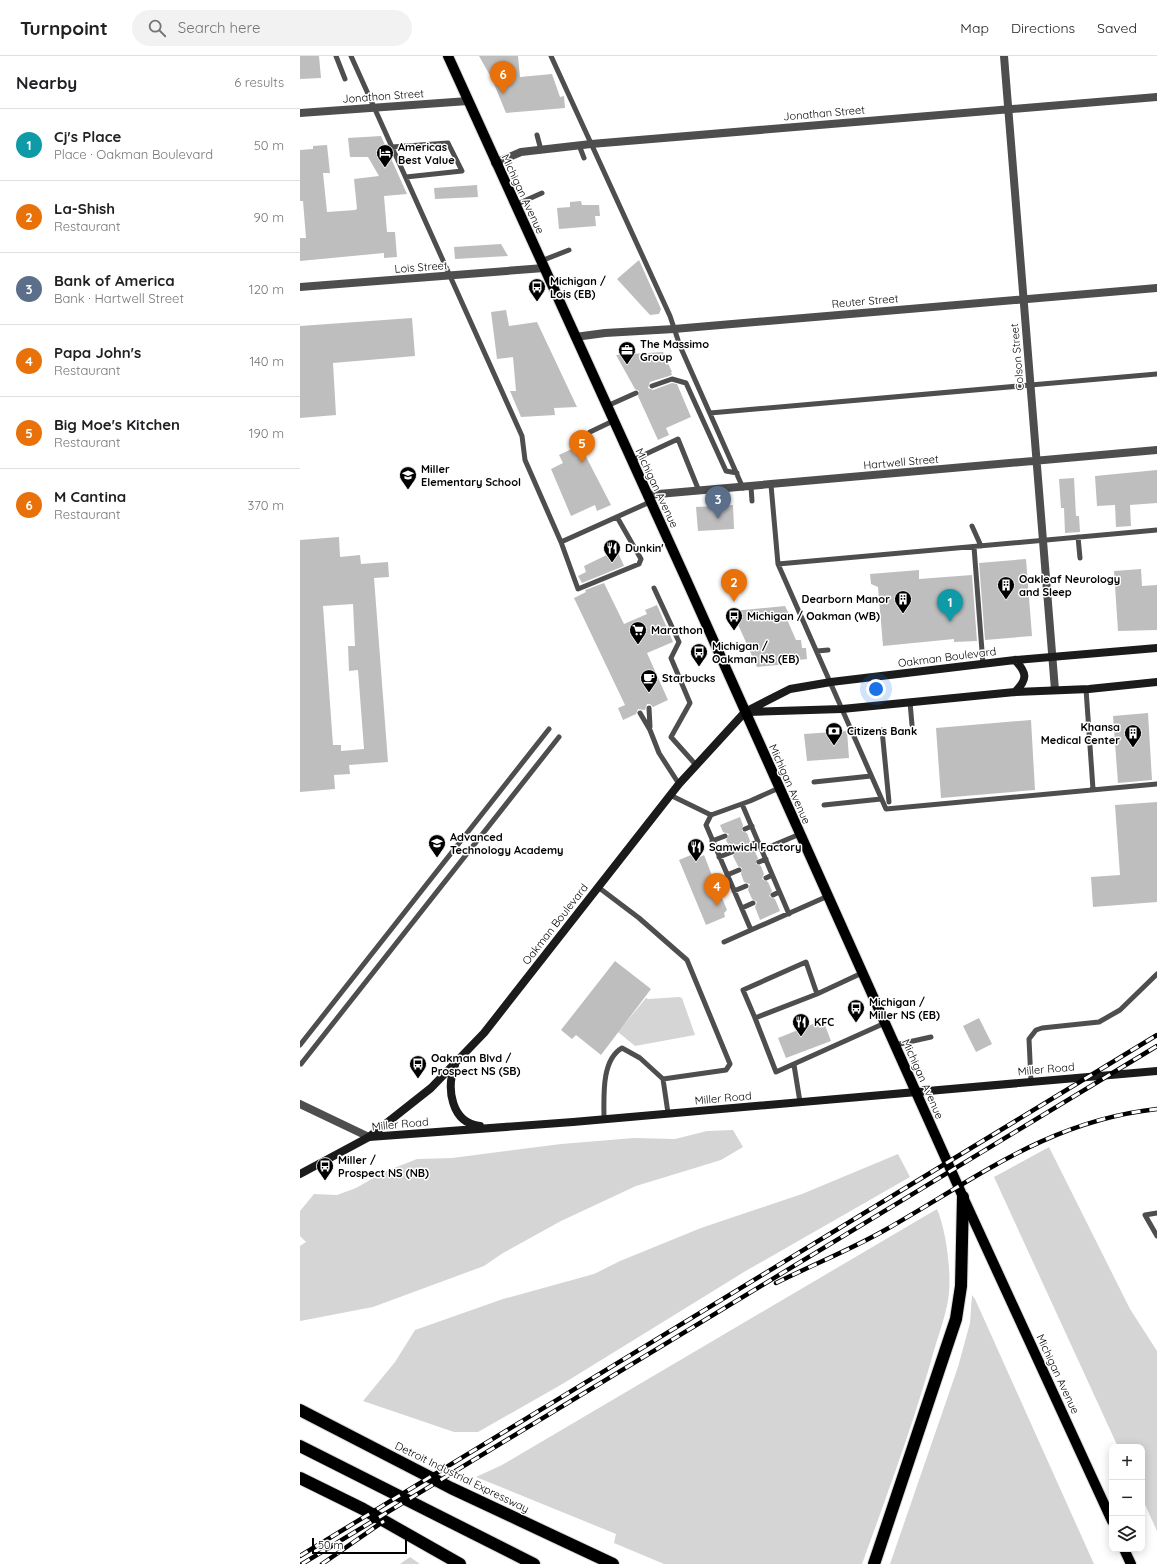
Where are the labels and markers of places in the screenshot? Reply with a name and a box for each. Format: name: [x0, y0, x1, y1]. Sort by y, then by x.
pin: 6: [490, 61, 516, 94]
place label: Americas Best Value: [398, 140, 455, 167]
hotel icon: Americas Best Value: [375, 143, 395, 168]
place label: Michigan / Lois (EB): [550, 274, 606, 301]
bus stop icon: Michigan / Lois (EB): [527, 277, 547, 302]
place label: The Massimo Group: [640, 337, 709, 364]
office icon: The Massimo Group: [617, 340, 637, 365]
pin: 5: [569, 430, 595, 463]
place label: Miller Elementary School: [421, 462, 521, 489]
school or university icon: Miller Elementary School: [398, 465, 418, 490]
pin: 3: [705, 486, 731, 519]
restaurant icon: Dunkin': [602, 538, 622, 563]
place label: Dunkin': [625, 541, 664, 555]
pin: 2: [721, 569, 747, 602]
place label: Oakleaf Neurology and Sleep: [1019, 572, 1120, 599]
building icon: Oakleaf Neurology and Sleep: [996, 575, 1016, 600]
building icon: Dearborn Manor: [893, 589, 913, 614]
pin: 1: [937, 589, 963, 622]
place label: Dearborn Manor: [802, 592, 890, 606]
bus stop icon: Michigan / Oakman (WB): [724, 606, 744, 631]
place label: Michigan / Oakman (WB): [747, 609, 880, 623]
supermarket icon: Marathon: [628, 620, 648, 645]
place label: Marathon: [651, 623, 703, 637]
place label: Michigan / Oakman NS (EB): [712, 639, 799, 666]
bus stop icon: Michigan / Oakman NS (EB): [689, 642, 709, 667]
cafe icon: Starbucks: [639, 668, 659, 693]
place label: Starbucks: [662, 671, 715, 685]
place label: Khansa Medical Center: [1041, 720, 1120, 747]
bank icon: Citizens Bank: [824, 721, 844, 746]
building icon: Khansa Medical Center: [1123, 723, 1143, 748]
place label: Citizens Bank: [847, 724, 917, 738]
place label: Advanced Technology Academy: [450, 830, 564, 857]
school or university icon: Advanced Technology Academy: [427, 833, 447, 858]
restaurant icon: SamwicH Factory: [686, 837, 706, 862]
place label: SamwicH Factory: [709, 840, 802, 854]
pin: 4: [704, 873, 730, 906]
place label: Michigan / Miller NS (EB): [869, 995, 940, 1022]
bus stop icon: Michigan / Miller NS (EB): [846, 998, 866, 1023]
restaurant icon: KFC: [791, 1012, 811, 1037]
place label: KFC: [814, 1015, 834, 1029]
place label: Oakman Blvd / Prospect NS (SB): [431, 1051, 520, 1078]
bus stop icon: Oakman Blvd / Prospect NS (SB): [408, 1054, 428, 1079]
place label: Miller / Prospect NS (NB): [338, 1153, 429, 1180]
bus stop icon: Miller / Prospect NS (NB): [315, 1156, 335, 1181]

